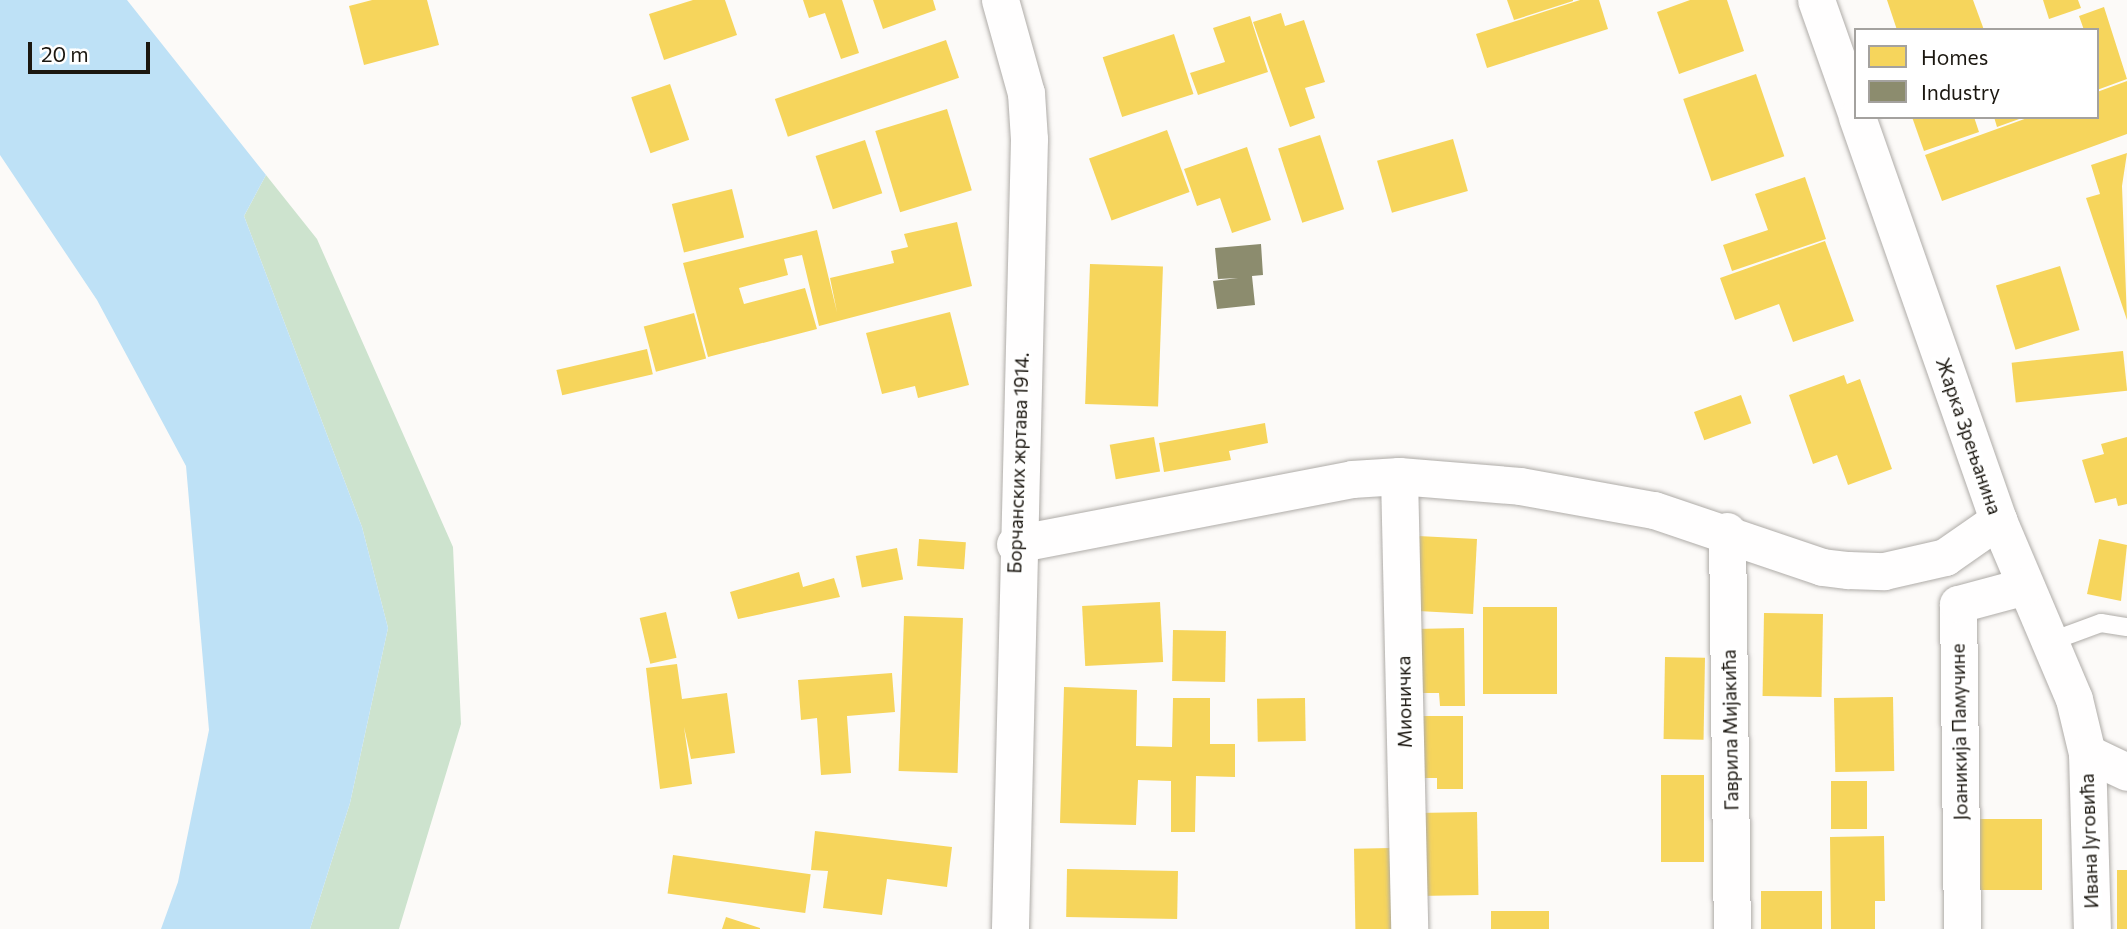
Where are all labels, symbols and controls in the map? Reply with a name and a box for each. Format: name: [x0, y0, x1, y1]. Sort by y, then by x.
scale bar: [32, 28, 154, 72]
legend: [1854, 28, 2099, 119]
text: 20 m: [41, 41, 89, 66]
text: Homes: [1921, 44, 1988, 69]
text: Industry: [1921, 79, 2000, 104]
street label: Борчанских жртава 1914.: [1003, 352, 1033, 574]
street label: Жарка Зрењанина: [1931, 355, 2007, 517]
street label: Јоаникија Памучине: [1946, 643, 1972, 821]
street label: Гаврила Мијакића: [1717, 649, 1743, 811]
street label: Мионичка: [1392, 656, 1416, 748]
street label: Ивана Југовића: [2075, 773, 2103, 909]

